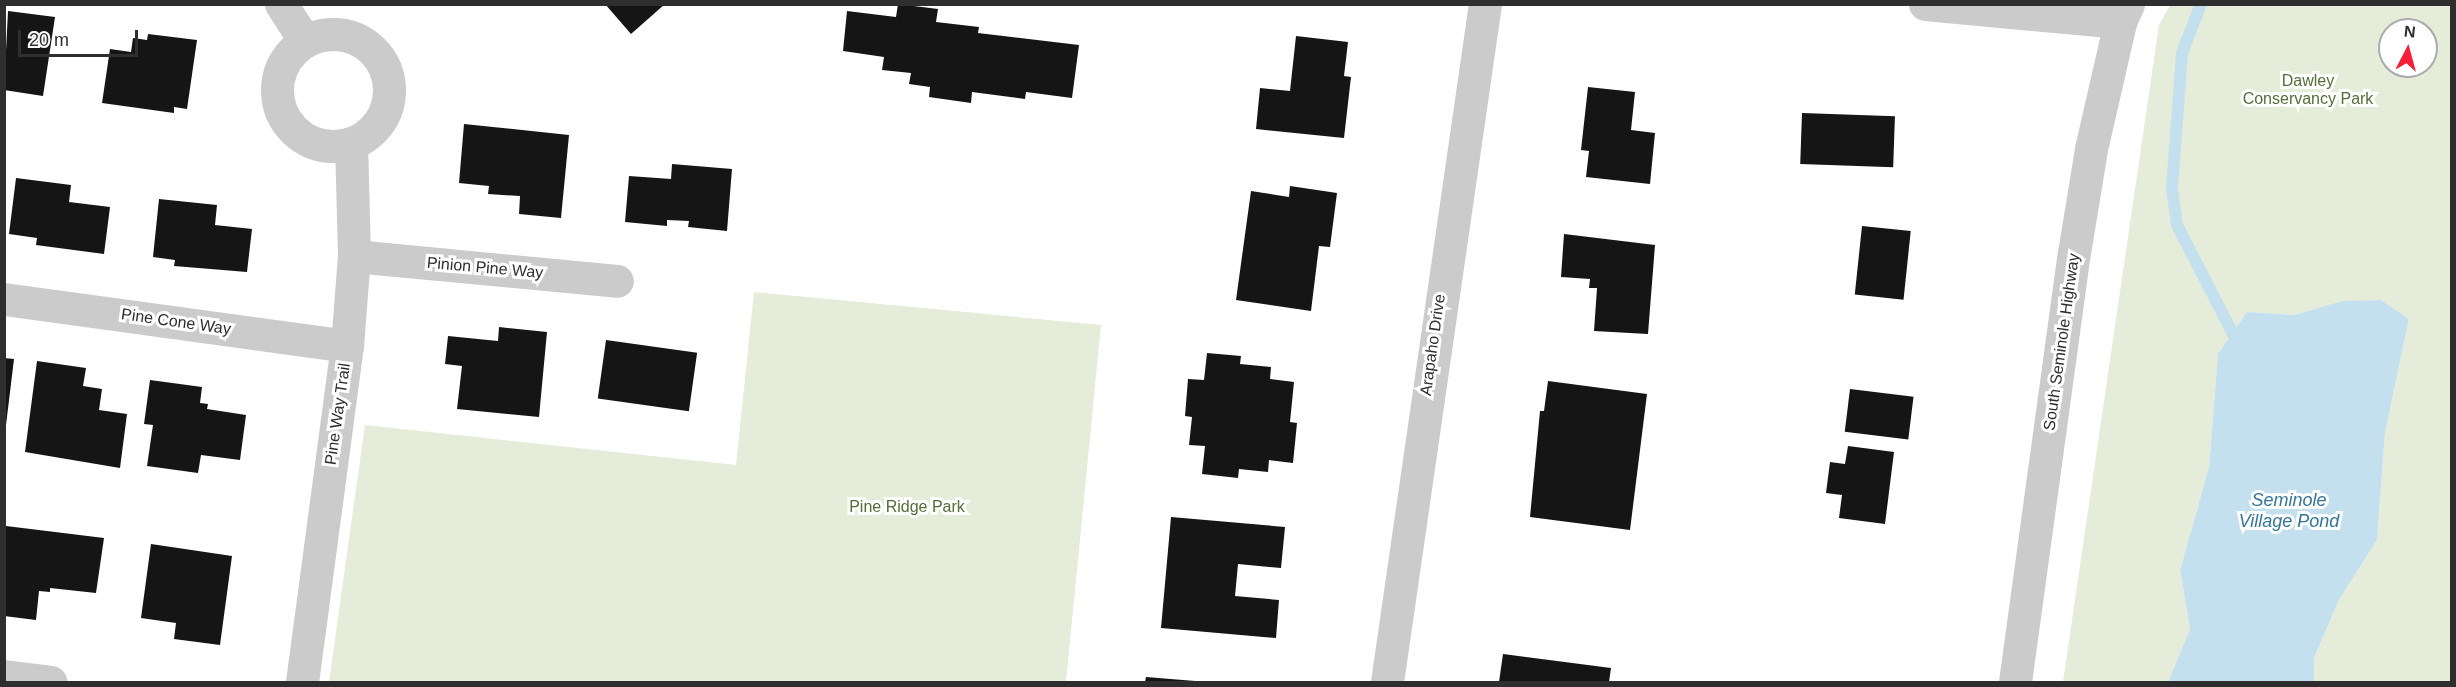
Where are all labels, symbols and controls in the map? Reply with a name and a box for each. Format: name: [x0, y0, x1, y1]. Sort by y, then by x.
scale bar: [21, 18, 141, 56]
north arrow: [2378, 18, 2438, 78]
text: N: [2403, 23, 2416, 41]
text: 20 m: [29, 30, 69, 50]
park label: Dawley Conservancy Park: [2243, 71, 2373, 109]
street label: South Seminole Highway: [2040, 252, 2084, 432]
street label: Pinion Pine Way: [426, 253, 544, 283]
street label: Arapaho Drive: [1416, 293, 1450, 397]
street label: Pine Cone Way: [120, 305, 232, 339]
street label: Pine Way Trail: [321, 362, 355, 466]
water label: Seminole Village Pond: [2239, 490, 2339, 532]
park label: Pine Ridge Park: [849, 497, 965, 517]

